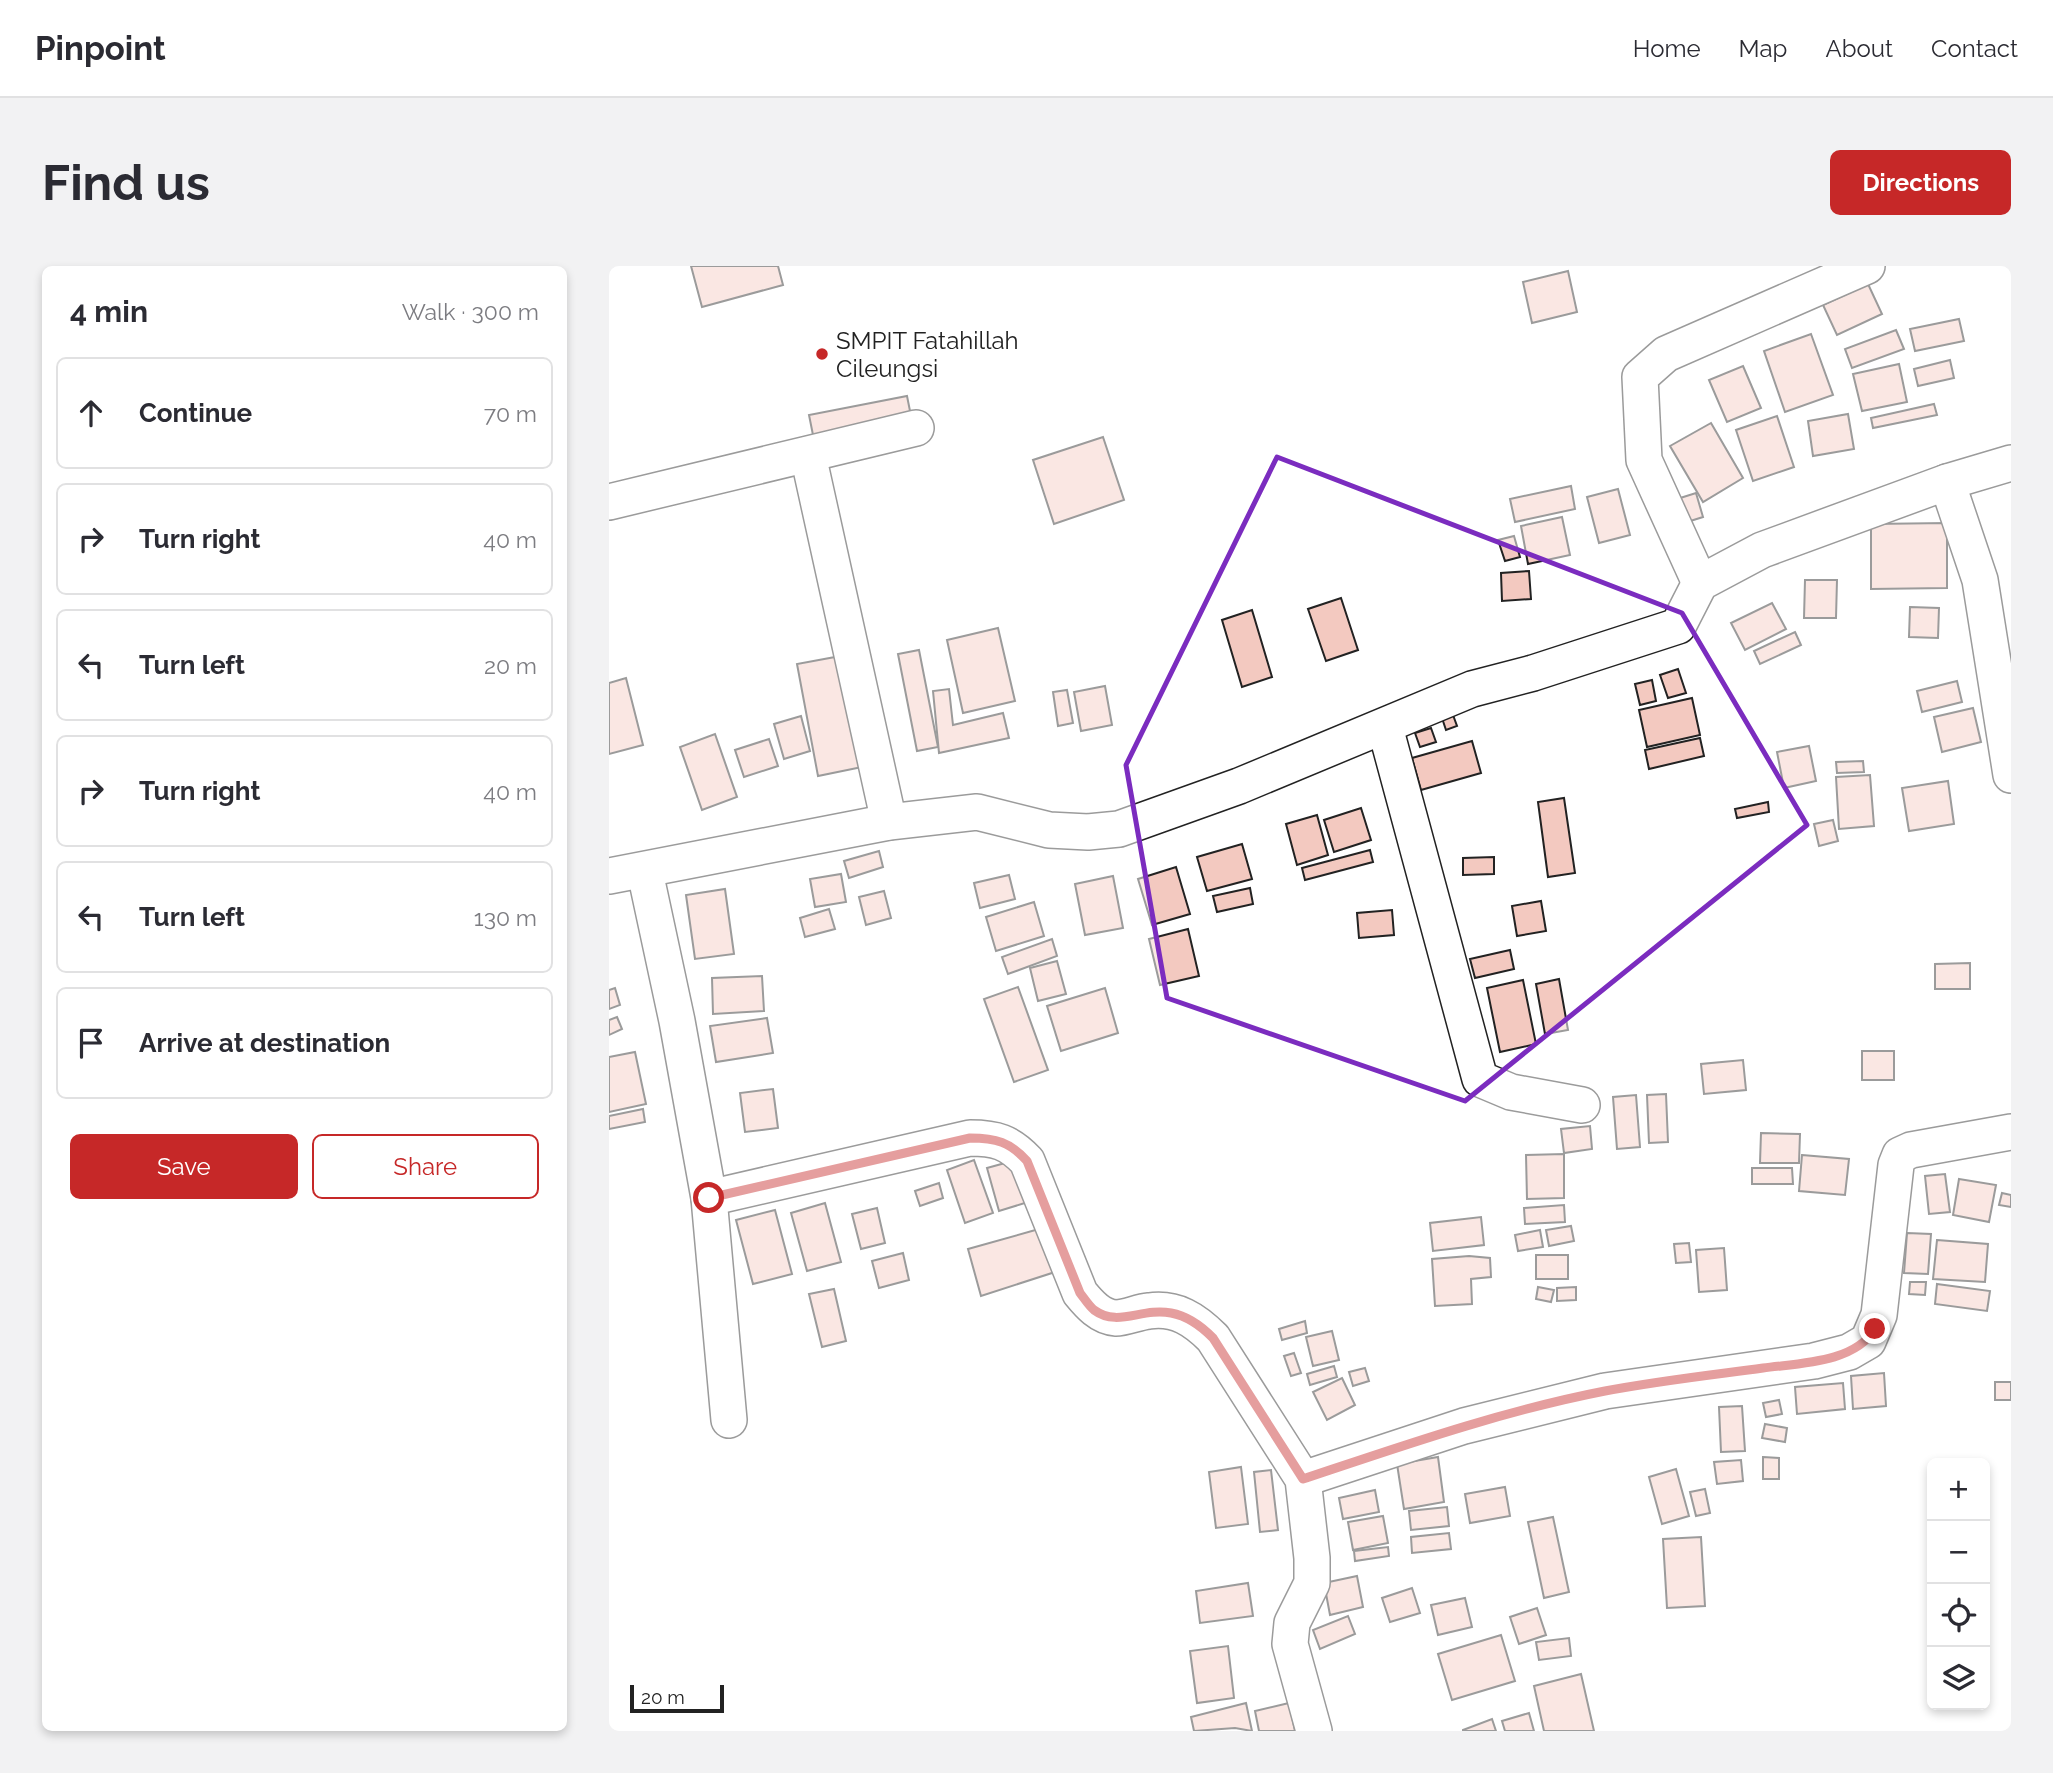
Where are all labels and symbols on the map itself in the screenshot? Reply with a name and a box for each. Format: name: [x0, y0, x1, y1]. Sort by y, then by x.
place label: SMPIT Fatahillah Cileungsi: [836, 326, 1019, 383]
marker: SMPIT Fatahillah Cileungsi: [814, 346, 830, 362]
route start: [693, 1182, 724, 1213]
route end: [1859, 1313, 1890, 1344]
scale bar: [630, 1682, 725, 1714]

